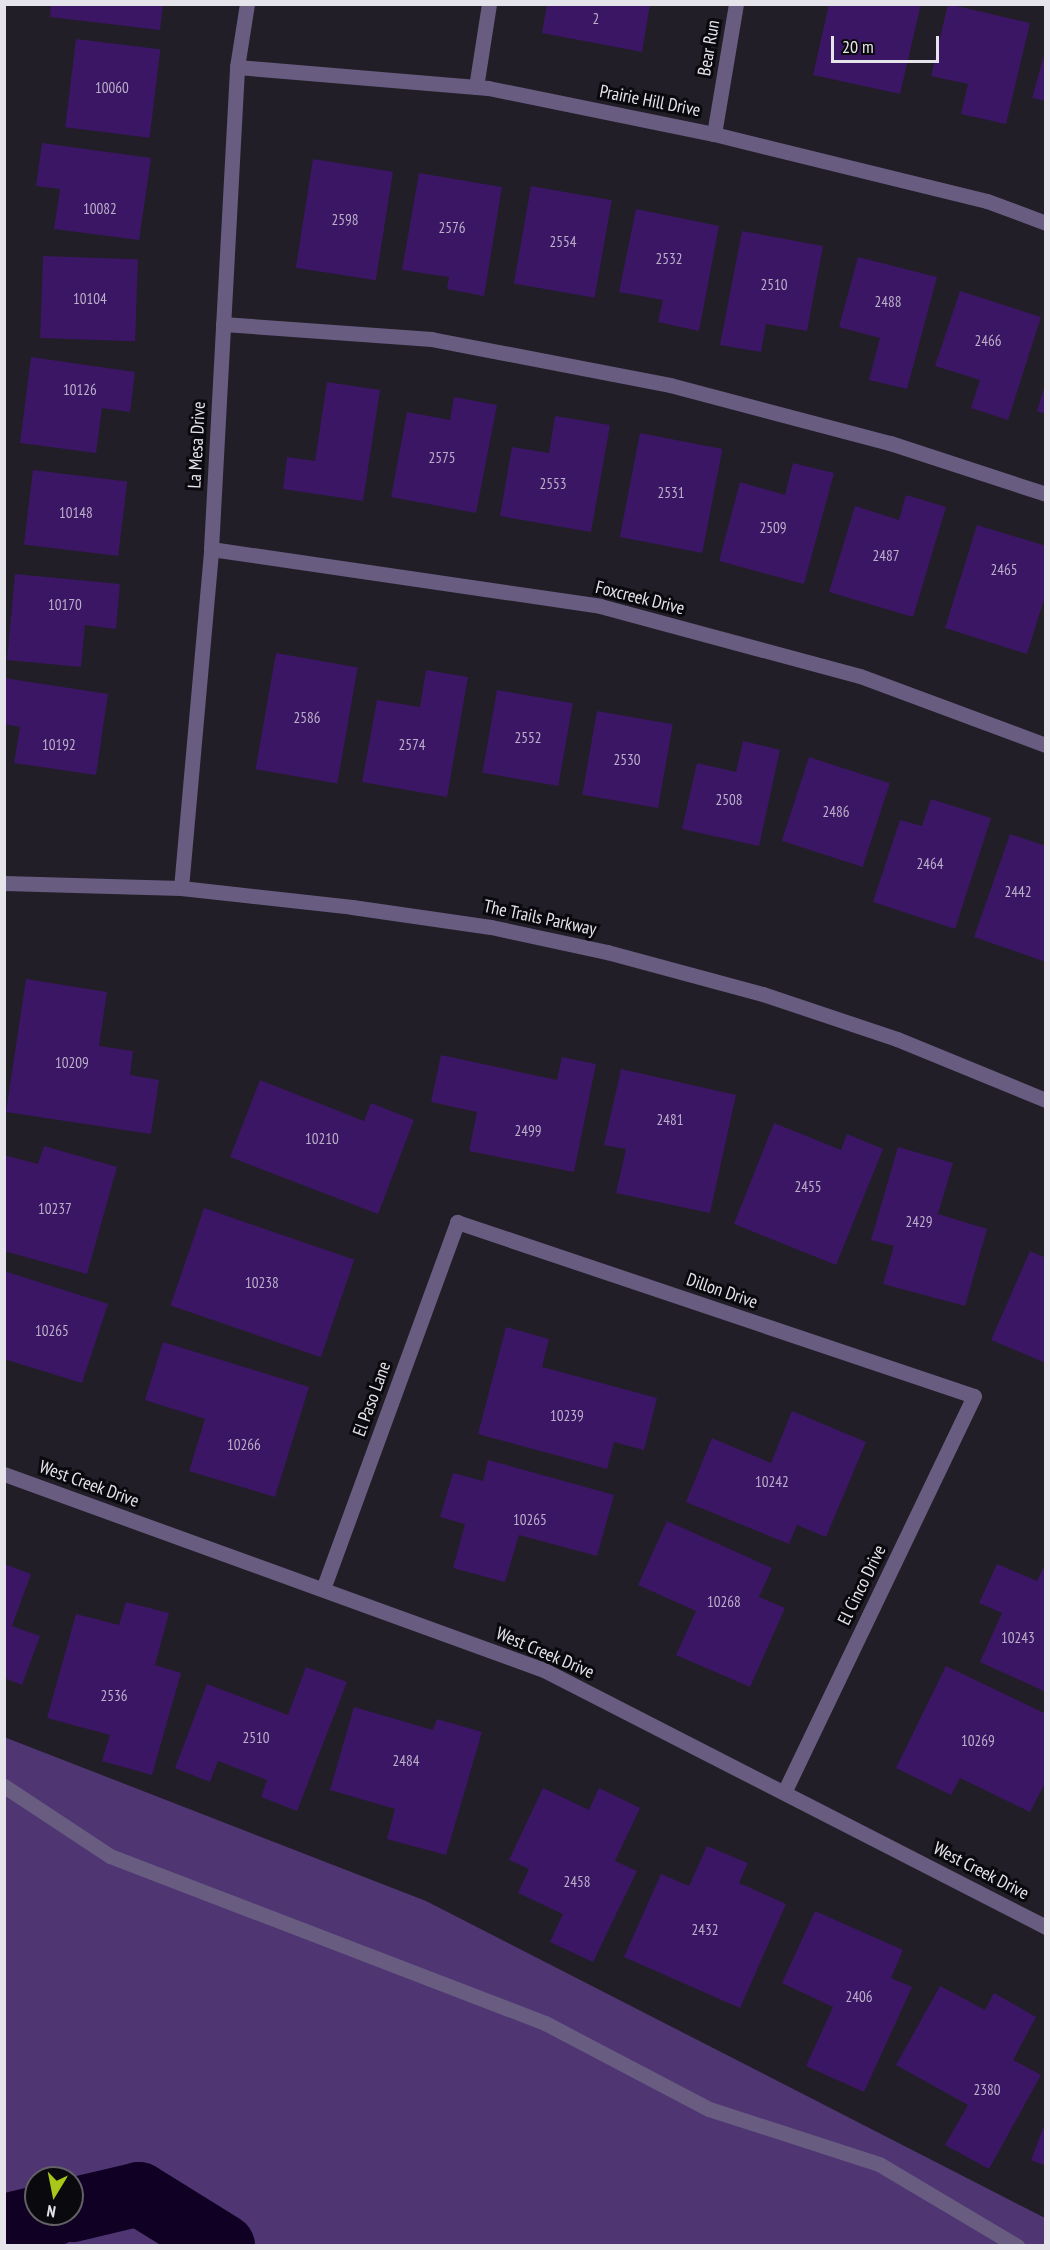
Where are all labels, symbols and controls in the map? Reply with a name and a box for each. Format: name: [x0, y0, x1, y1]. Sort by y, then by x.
house number: 2: [593, 10, 599, 28]
street label: Bear Run: [693, 18, 725, 78]
scale bar: [834, 24, 942, 62]
text: 20 m: [842, 35, 874, 58]
house number: 10060: [95, 79, 129, 97]
street label: Prairie Hill Drive: [598, 81, 702, 121]
house number: 10082: [83, 200, 117, 218]
house number: 2598: [332, 211, 358, 229]
house number: 2576: [439, 219, 465, 237]
house number: 2554: [550, 233, 576, 251]
house number: 2532: [656, 250, 682, 268]
house number: 2510: [761, 276, 787, 294]
house number: 10104: [73, 290, 107, 308]
house number: 2488: [875, 293, 901, 311]
house number: 2466: [975, 332, 1001, 350]
house number: 10126: [63, 381, 97, 399]
street label: La Mesa Drive: [184, 401, 210, 489]
house number: 2575: [429, 449, 455, 467]
house number: 2553: [540, 475, 566, 493]
house number: 2531: [658, 484, 684, 502]
house number: 10148: [59, 504, 93, 522]
house number: 2509: [760, 519, 786, 537]
house number: 2487: [873, 547, 899, 565]
house number: 2465: [991, 561, 1017, 579]
street label: Foxcreek Drive: [593, 576, 687, 620]
house number: 10170: [48, 596, 82, 614]
house number: 2586: [294, 709, 320, 727]
house number: 2552: [515, 729, 541, 747]
house number: 10192: [42, 736, 76, 754]
house number: 2574: [399, 736, 425, 754]
house number: 2530: [614, 751, 640, 769]
house number: 2508: [716, 791, 742, 809]
house number: 2486: [823, 803, 849, 821]
house number: 2464: [917, 855, 943, 873]
house number: 2442: [1005, 883, 1031, 901]
street label: The Trails Parkway: [481, 895, 599, 941]
house number: 10209: [55, 1054, 89, 1072]
house number: 2481: [657, 1111, 683, 1129]
house number: 2499: [515, 1122, 541, 1140]
house number: 10210: [305, 1130, 339, 1148]
house number: 2455: [795, 1178, 821, 1196]
house number: 10237: [38, 1200, 72, 1218]
house number: 2429: [906, 1213, 932, 1231]
street label: Dillon Drive: [684, 1269, 760, 1313]
house number: 10238: [245, 1274, 279, 1292]
house number: 10265: [35, 1322, 69, 1340]
street label: El Paso Lane: [349, 1359, 395, 1439]
house number: 10239: [550, 1407, 584, 1425]
house number: 10266: [227, 1436, 261, 1454]
street label: West Creek Drive: [36, 1456, 142, 1512]
house number: 10242: [755, 1473, 789, 1491]
house number: 10265: [513, 1511, 547, 1529]
street label: El Cinco Drive: [833, 1542, 891, 1628]
house number: 10268: [707, 1593, 741, 1611]
street label: West Creek Drive: [492, 1623, 598, 1683]
house number: 10243: [1001, 1629, 1035, 1647]
house number: 2536: [101, 1687, 127, 1705]
house number: 2510: [243, 1729, 269, 1747]
house number: 10269: [961, 1732, 995, 1750]
house number: 2484: [393, 1752, 419, 1770]
street label: West Creek Drive: [929, 1838, 1033, 1904]
house number: 2458: [564, 1873, 590, 1891]
house number: 2432: [692, 1921, 718, 1939]
house number: 2406: [846, 1988, 872, 2006]
house number: 2380: [974, 2081, 1000, 2099]
north arrow: [24, 2166, 84, 2226]
text: N: [45, 2201, 57, 2222]

